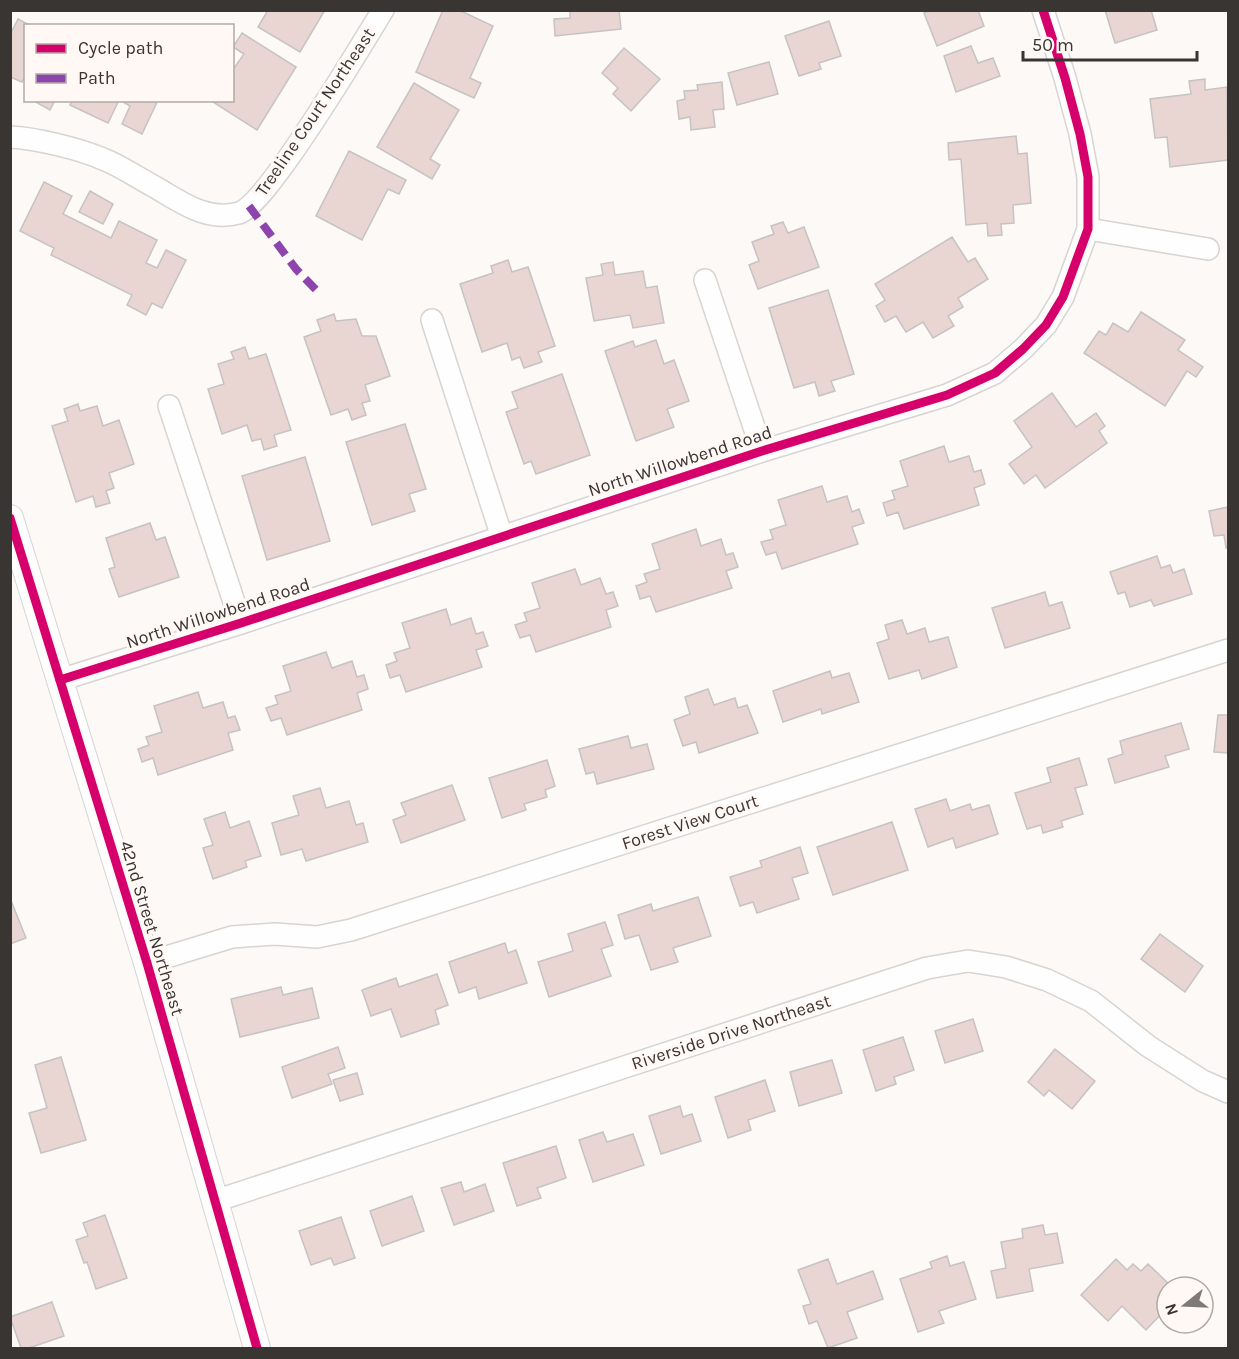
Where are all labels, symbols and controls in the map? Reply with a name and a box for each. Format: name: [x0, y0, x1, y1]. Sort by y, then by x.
street label: Treeline Court Northeast: [250, 23, 380, 200]
legend: [24, 24, 234, 102]
scale bar: [1023, 24, 1197, 62]
text: 50 m: [1032, 34, 1074, 56]
text: Cycle path: [78, 37, 163, 59]
text: Path: [78, 67, 116, 89]
street label: North Willowbend Road: [585, 421, 775, 501]
street label: North Willowbend Road: [123, 573, 313, 653]
street label: Forest View Court: [619, 790, 761, 854]
street label: 42nd Street Northeast: [115, 838, 189, 1018]
street label: Riverside Drive Northeast: [629, 989, 834, 1075]
north arrow: [1155, 1275, 1215, 1335]
text: N: [1160, 1301, 1182, 1318]

